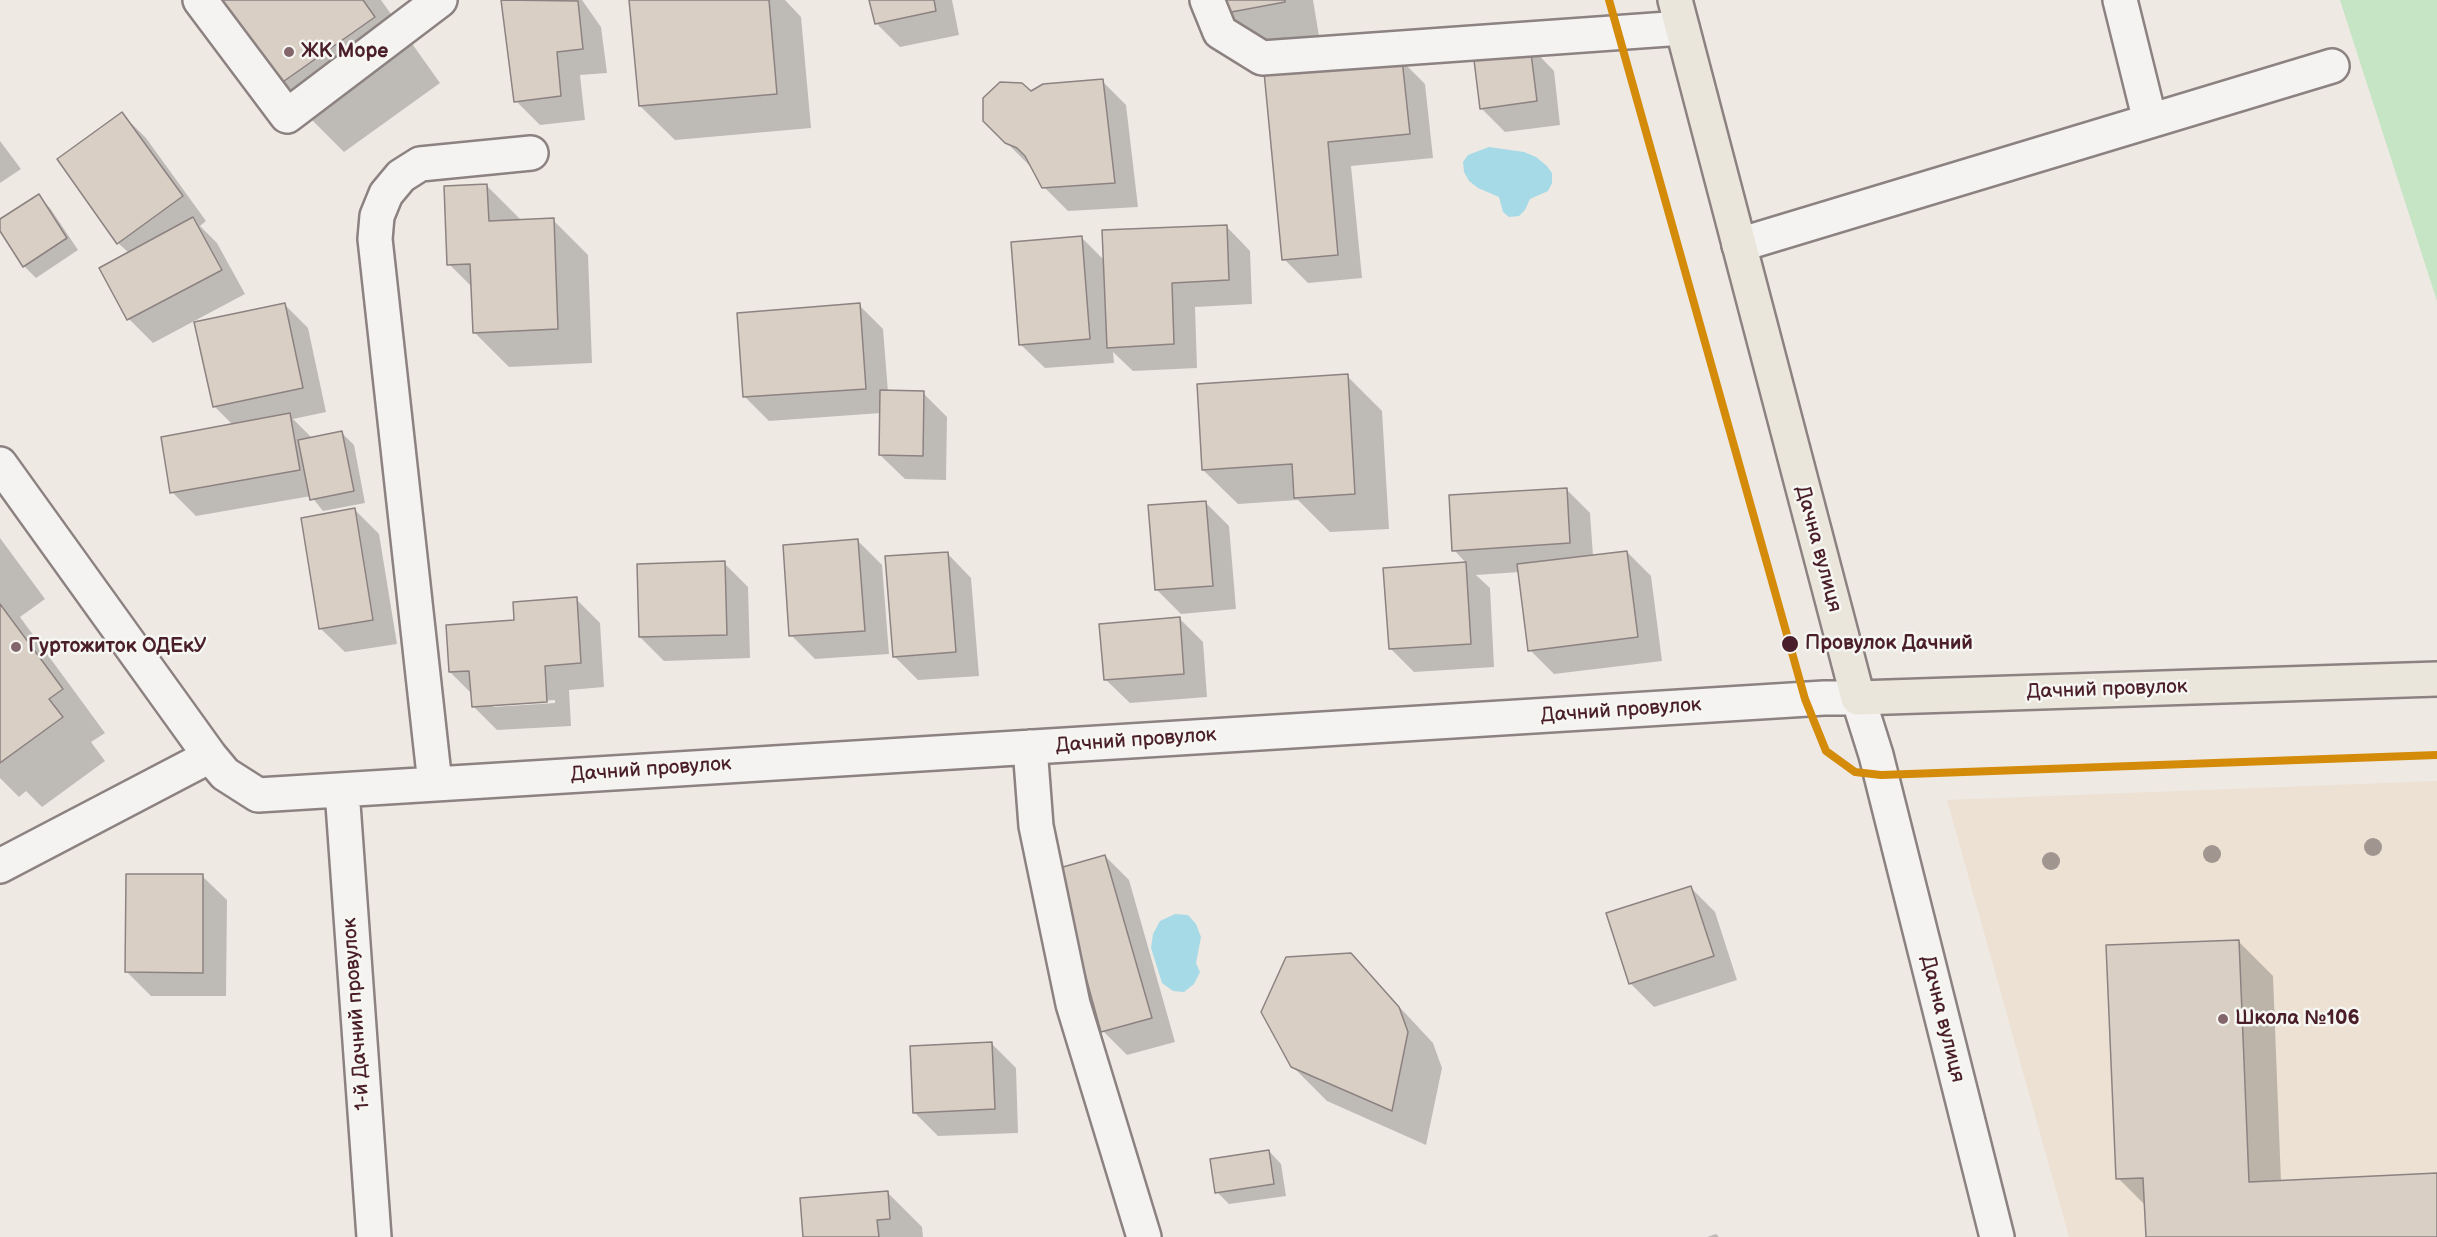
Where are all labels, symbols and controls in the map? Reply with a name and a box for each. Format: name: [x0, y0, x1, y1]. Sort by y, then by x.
place label: ЖК Море: [301, 40, 388, 64]
marker: ЖК Море: [282, 45, 296, 59]
street label: Дачна вулиця: [1790, 483, 1846, 615]
place label: Провулок Дачний: [1805, 632, 1973, 656]
marker: Провулок Дачний: [1780, 634, 1800, 654]
place label: Гуртожиток ОДЕкУ: [28, 635, 206, 659]
marker: Гуртожиток ОДЕкУ: [9, 640, 23, 654]
street label: Дачний провулок: [2026, 675, 2188, 705]
street label: Дачний провулок: [1540, 693, 1702, 729]
street label: Дачний провулок: [1055, 723, 1217, 759]
street label: Дачний провулок: [570, 752, 732, 788]
street label: 1-й Дачний провулок: [338, 917, 376, 1111]
street label: Дачна вулиця: [1915, 953, 1969, 1085]
place label: Школа №106: [2235, 1007, 2360, 1031]
marker: Школа №106: [2216, 1012, 2230, 1026]

